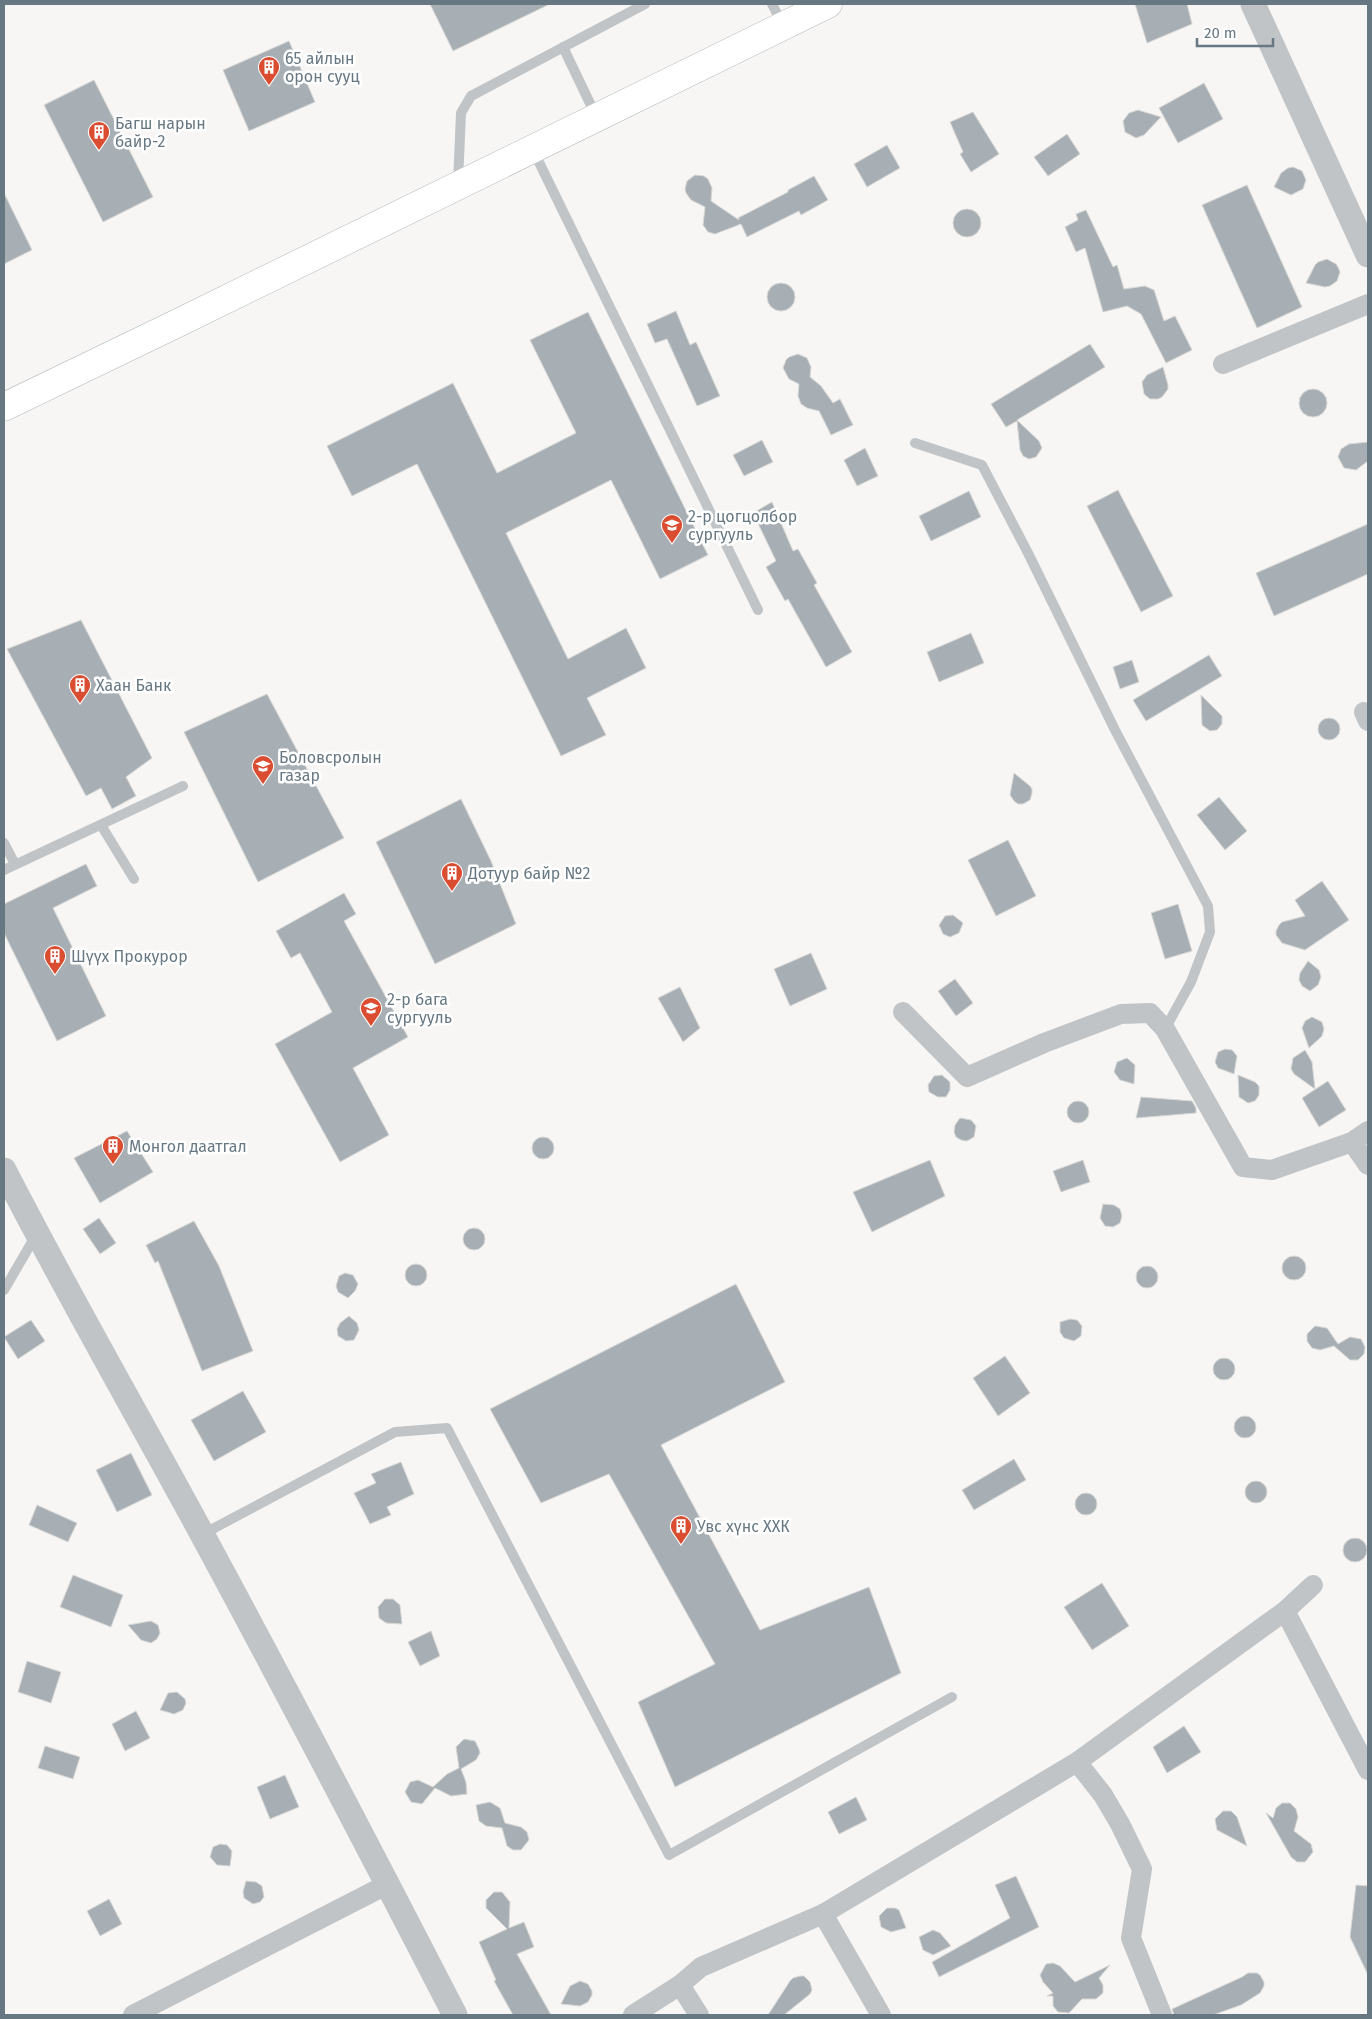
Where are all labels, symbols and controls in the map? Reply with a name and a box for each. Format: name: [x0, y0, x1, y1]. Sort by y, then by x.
scale bar: [1197, 15, 1273, 47]
text: 20 m: [1204, 24, 1237, 42]
place label: 65 айлын орон сууц: [285, 49, 360, 86]
building icon: 65 айлын орон сууц: [257, 55, 281, 86]
place label: Багш нарын байр-2: [115, 114, 206, 151]
building icon: Багш нарын байр-2: [87, 120, 111, 151]
place label: 2-р цогцолбор сургууль: [688, 507, 797, 544]
school or university icon: 2-р цогцолбор сургууль: [660, 513, 684, 544]
building icon: Хаан Банк: [68, 673, 92, 704]
place label: Хаан Банк: [96, 676, 172, 695]
place label: Боловсролын газар: [279, 748, 382, 785]
school or university icon: Боловсролын газар: [251, 754, 275, 785]
building icon: Дотуур байр №2: [440, 861, 464, 892]
place label: Дотуур байр №2: [467, 864, 591, 883]
building icon: Шүүх Прокурор: [43, 944, 67, 975]
place label: Шүүх Прокурор: [71, 947, 188, 966]
place label: 2-р бага сургууль: [387, 990, 452, 1027]
school or university icon: 2-р бага сургууль: [359, 996, 383, 1027]
building icon: Монгол даатгал: [101, 1134, 125, 1165]
place label: Монгол даатгал: [129, 1137, 247, 1156]
building icon: Увс хүнс ХХК: [669, 1514, 693, 1545]
place label: Увс хүнс ХХК: [697, 1517, 790, 1536]

